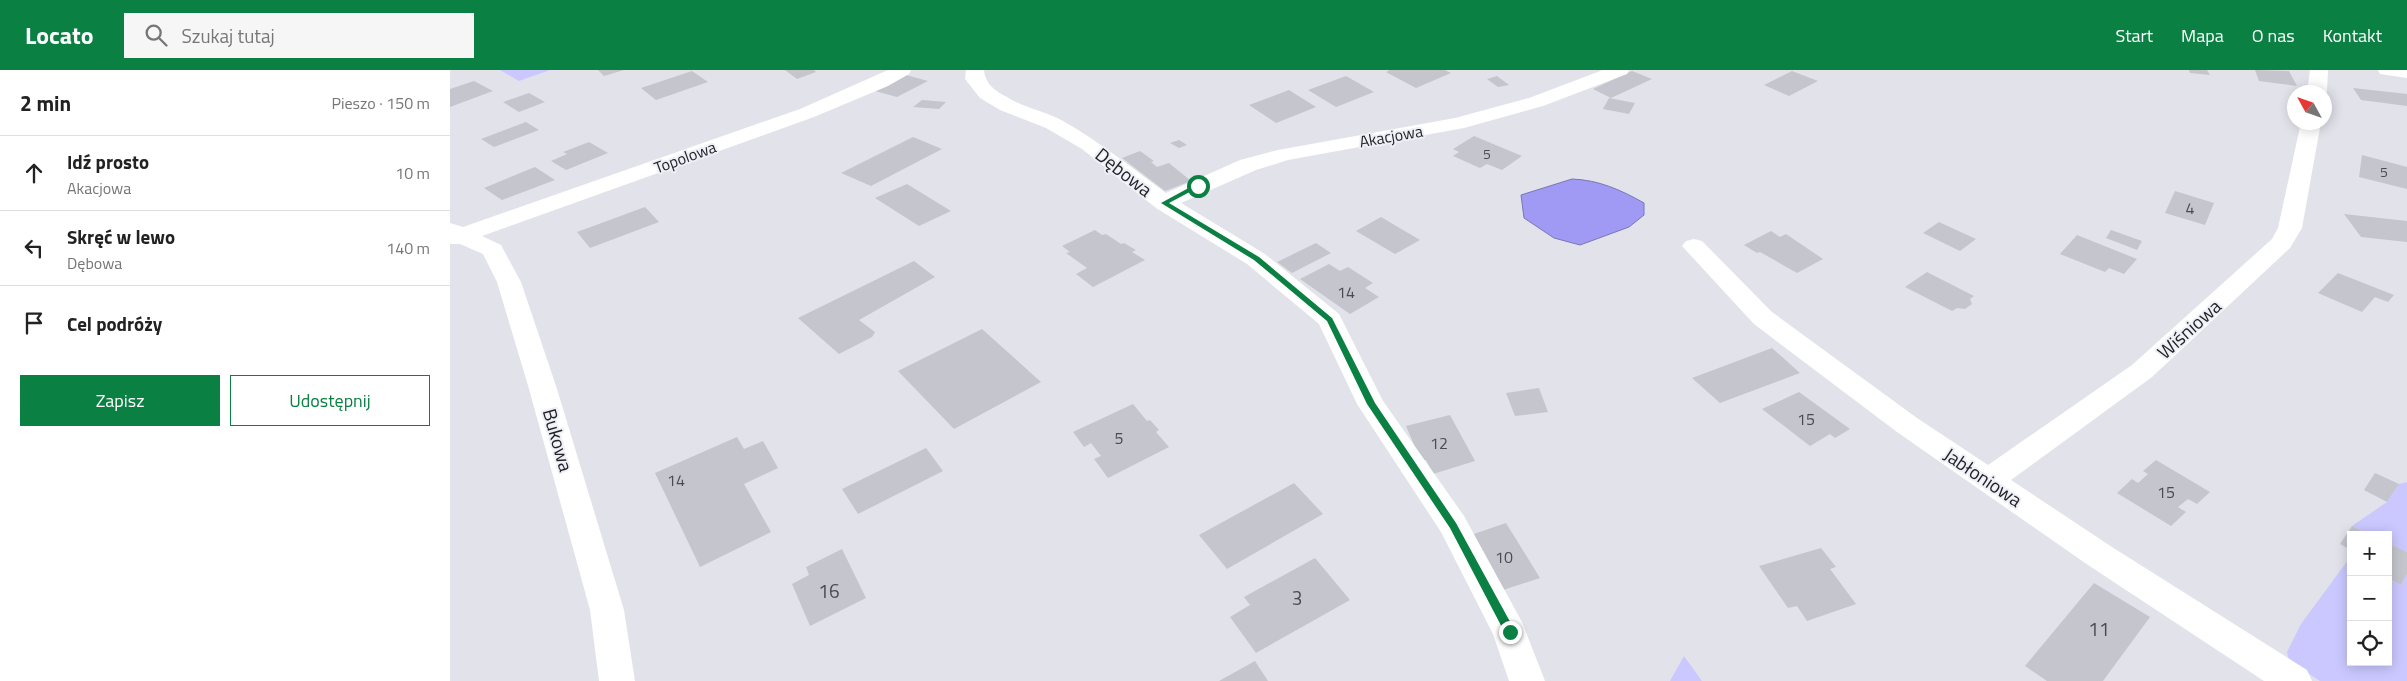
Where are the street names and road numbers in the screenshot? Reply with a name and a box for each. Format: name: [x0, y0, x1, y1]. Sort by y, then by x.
street label: Akacjowa: [1357, 119, 1425, 153]
street label: Topolowa: [651, 135, 719, 179]
street label: Dębowa: [1089, 140, 1160, 204]
street label: Wiśniowa: [2150, 291, 2228, 366]
street label: Bukowa: [536, 405, 581, 475]
street label: Jabłoniowa: [1938, 440, 2029, 514]

